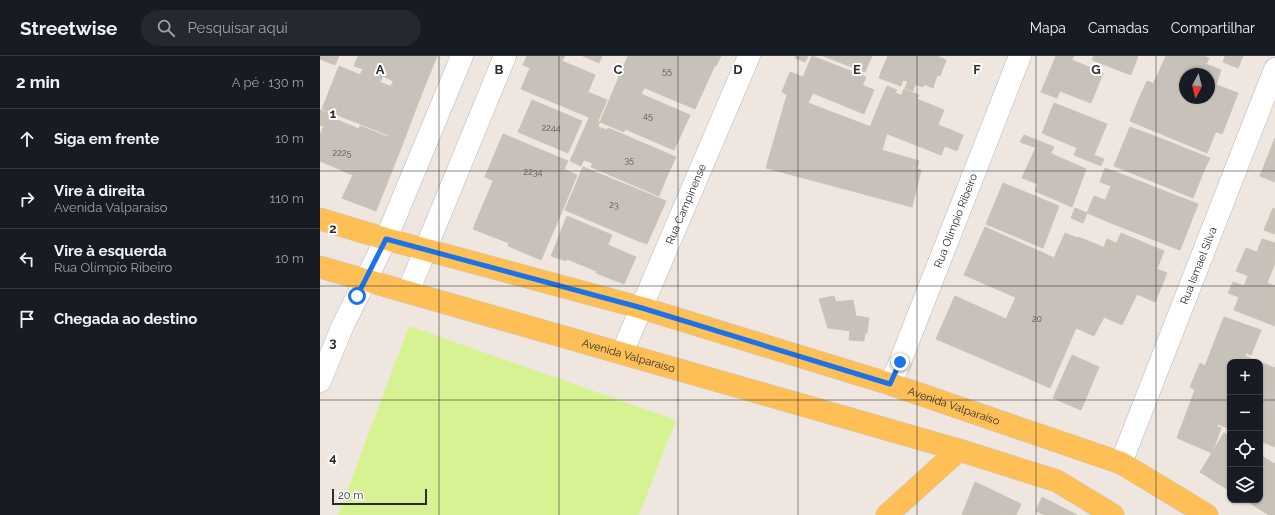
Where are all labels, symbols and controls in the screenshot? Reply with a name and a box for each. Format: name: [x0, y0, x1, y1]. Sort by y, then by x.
search box: [141, 10, 421, 46]
text: Streetwise: [20, 17, 117, 39]
icon: search: [155, 17, 177, 39]
text: Pesquisar aqui: [187, 19, 288, 37]
text: Mapa: [1030, 20, 1066, 36]
text: Camadas: [1088, 20, 1149, 36]
text: Compartilhar: [1171, 20, 1255, 36]
text: A: [376, 62, 385, 77]
text: B: [495, 62, 504, 77]
text: C: [614, 62, 623, 77]
text: D: [733, 62, 743, 77]
text: E: [853, 62, 861, 77]
text: F: [973, 62, 981, 77]
text: G: [1091, 62, 1101, 77]
house number: 55: [662, 66, 672, 76]
north arrow: [1179, 68, 1215, 104]
text: 2 min: [16, 72, 60, 92]
text: A pé · 130 m: [232, 75, 304, 90]
text: 1: [330, 106, 337, 121]
house number: 45: [643, 111, 653, 121]
house number: 2244: [541, 123, 561, 133]
icon: ahead: [16, 128, 38, 150]
text: Siga em frente: [54, 130, 159, 148]
text: 10 m: [275, 131, 304, 146]
house number: 2225: [333, 148, 352, 158]
house number: 35: [624, 155, 634, 165]
street label: Rua Campinense: [663, 161, 709, 247]
house number: 2234: [523, 167, 543, 177]
street label: Rua Olímpio Ribeiro: [932, 171, 980, 270]
text: Vire à direita: [54, 182, 145, 200]
icon: right: [16, 188, 38, 210]
text: 110 m: [270, 191, 304, 206]
text: Avenida Valparaíso: [54, 200, 168, 215]
house number: 23: [609, 200, 619, 210]
text: 2: [329, 221, 337, 236]
street label: Rua Ismael Silva: [1178, 225, 1220, 306]
text: Vire à esquerda: [54, 242, 167, 260]
icon: left: [16, 248, 38, 270]
text: 10 m: [275, 251, 304, 266]
text: Rua Olímpio Ribeiro: [54, 260, 172, 275]
route start: [348, 287, 366, 305]
icon: arrive: [16, 308, 38, 330]
text: Chegada ao destino: [54, 310, 197, 328]
house number: 20: [1032, 314, 1043, 324]
text: 3: [329, 335, 337, 350]
street label: Avenida Valparaíso: [580, 336, 677, 375]
route end: [891, 353, 909, 371]
map controls: [1227, 359, 1263, 503]
button: +: [1227, 359, 1263, 395]
street label: Avenida Valparaíso: [906, 385, 1002, 428]
button: −: [1227, 395, 1263, 431]
button: locate: [1227, 431, 1263, 467]
text: 4: [329, 450, 337, 465]
button: layers: [1227, 467, 1263, 503]
scale bar: [332, 487, 427, 506]
text: 20 m: [338, 489, 363, 502]

